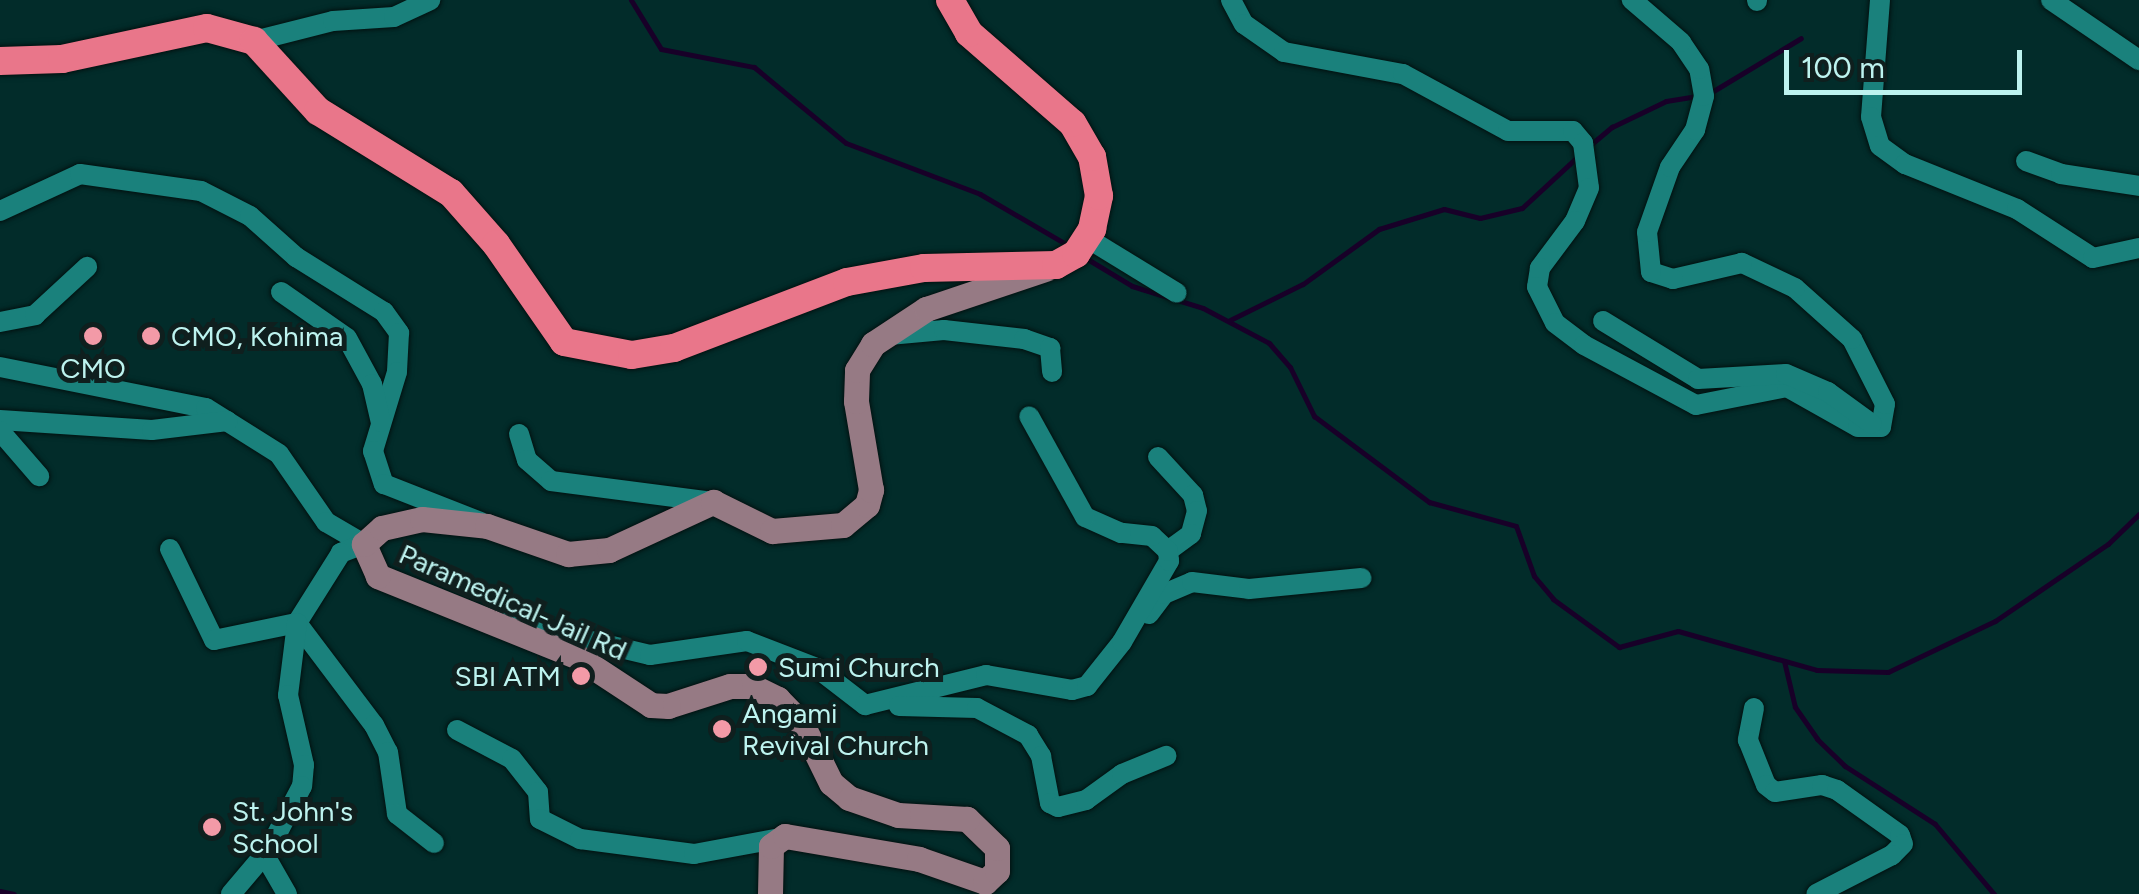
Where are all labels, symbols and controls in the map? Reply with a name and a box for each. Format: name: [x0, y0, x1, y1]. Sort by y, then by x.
scale bar: [1789, 30, 2026, 92]
text: 100 m: [1801, 49, 1885, 86]
place label: CMO, Kohima: [171, 319, 343, 353]
marker: CMO: [82, 325, 104, 347]
marker: CMO, Kohima: [140, 325, 162, 347]
place label: CMO: [60, 351, 126, 385]
street label: Paramedical-Jail Rd: [394, 537, 632, 667]
place label: Sumi Church: [778, 650, 940, 684]
marker: Sumi Church: [747, 656, 769, 678]
place label: SBI ATM: [454, 659, 561, 693]
marker: SBI ATM: [570, 665, 592, 687]
place label: Angami Revival Church: [742, 696, 929, 762]
marker: Angami Revival Church: [711, 718, 733, 740]
place label: St. John's School: [232, 794, 353, 860]
marker: St. John's School: [201, 816, 223, 838]

